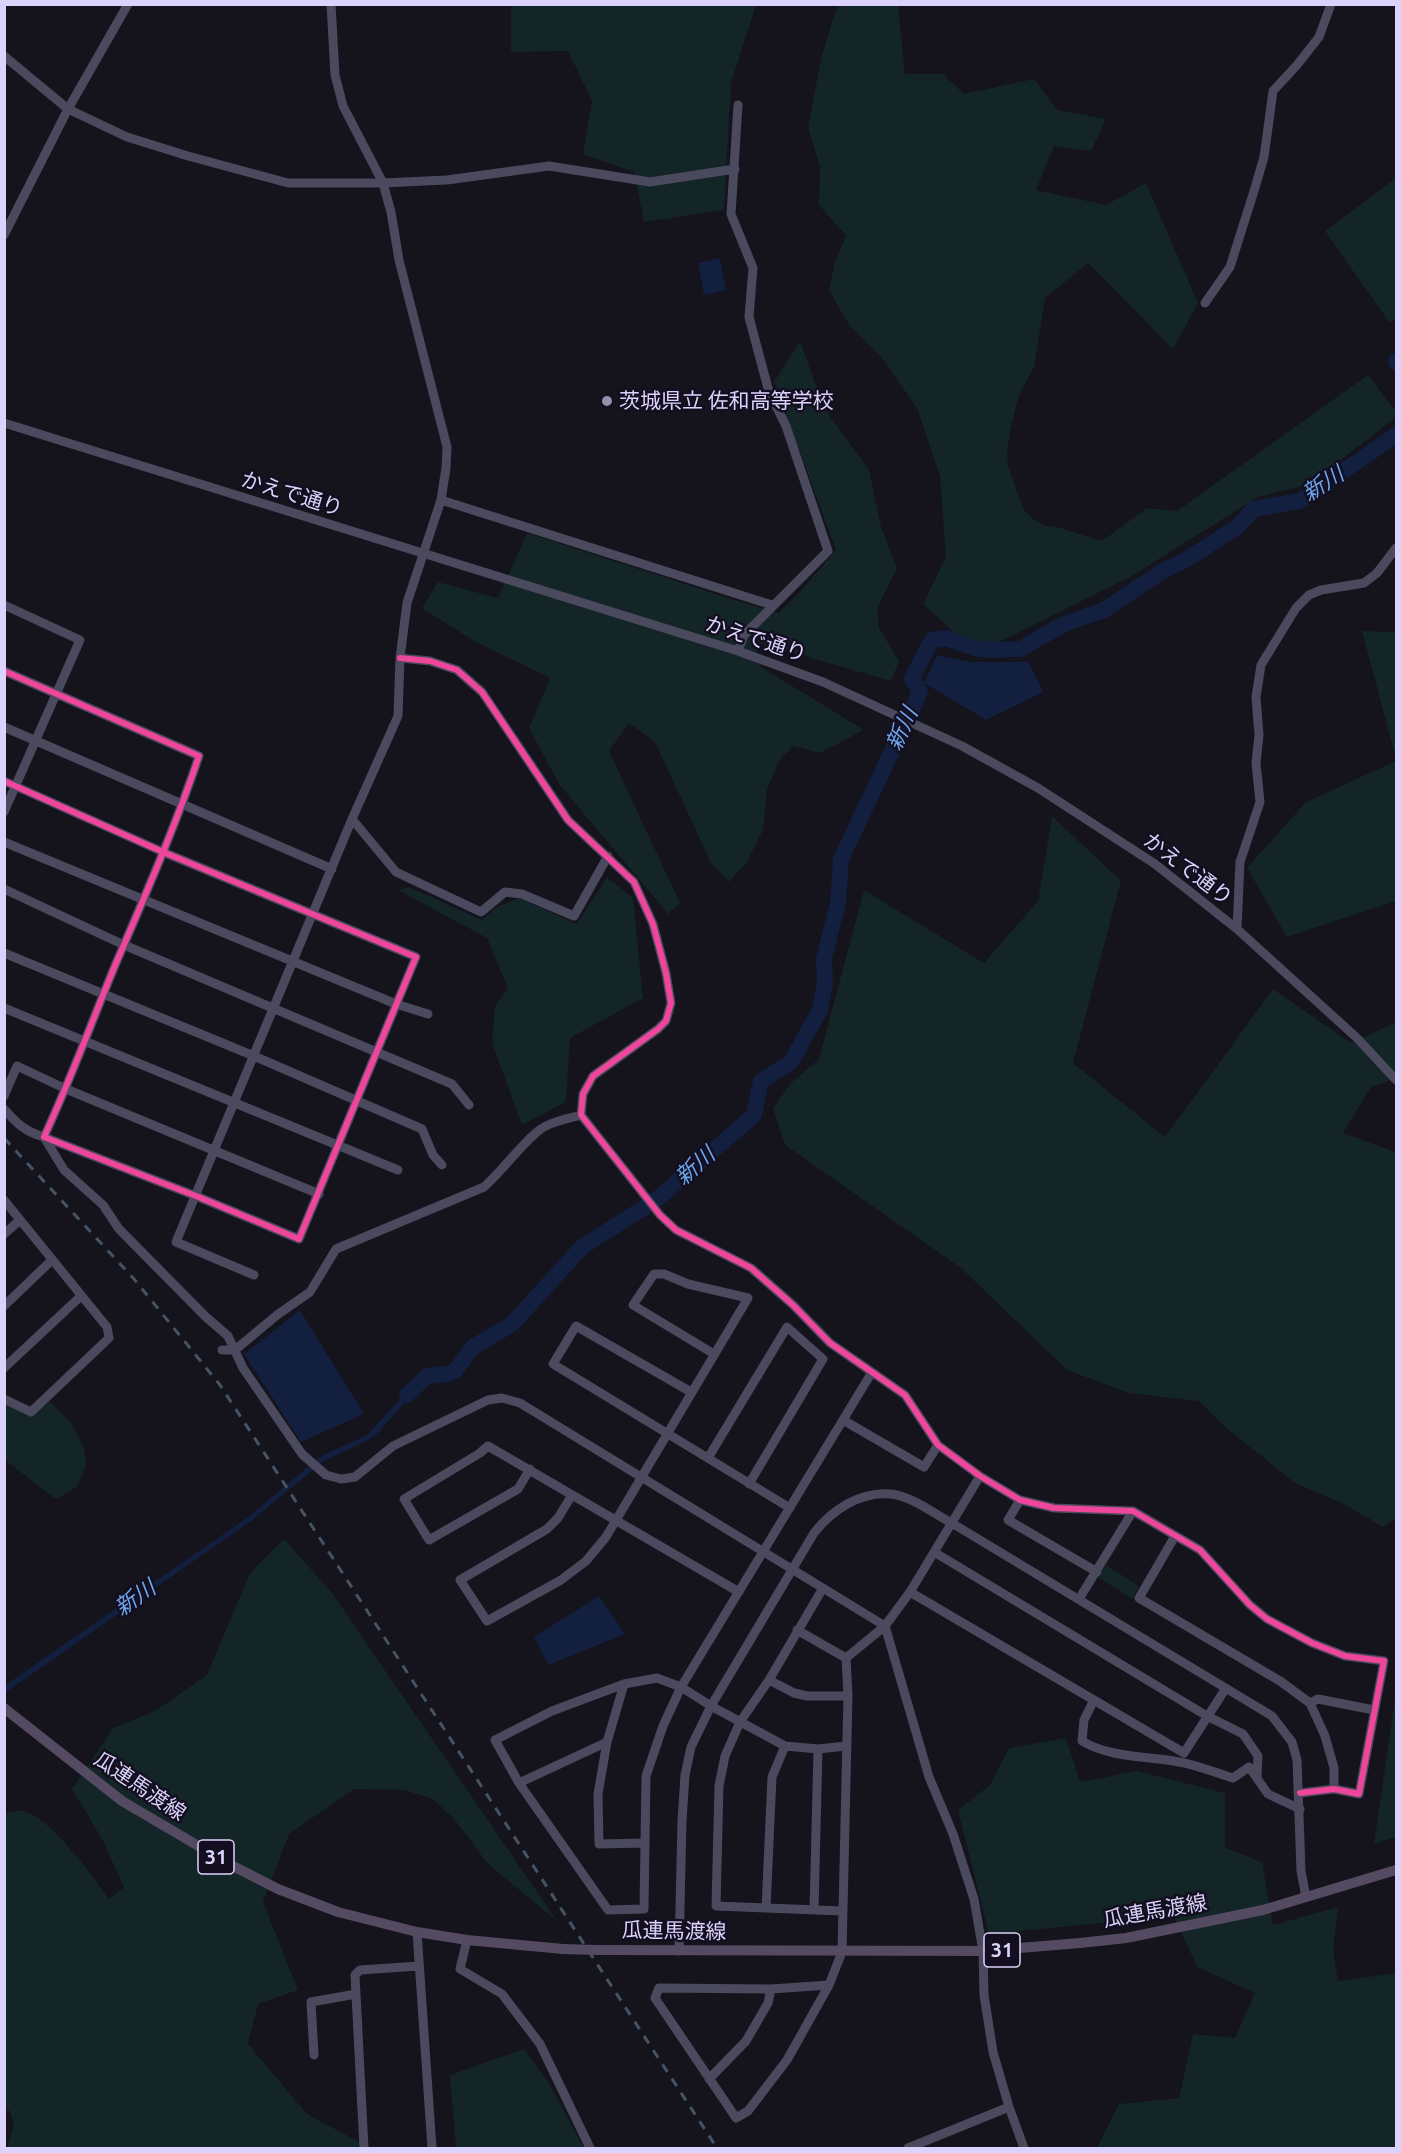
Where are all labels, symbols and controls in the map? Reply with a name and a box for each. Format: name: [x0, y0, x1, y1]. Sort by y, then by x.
place label: 茨城県立 佐和高等学校: [619, 388, 834, 414]
marker: 茨城県立 佐和高等学校: [600, 394, 614, 408]
water label: 新川: [1297, 461, 1349, 507]
street label: かえで通り: [238, 467, 346, 521]
street label: かえで通り: [702, 611, 810, 667]
water label: 新川: [881, 703, 923, 755]
street label: かえで通り: [1138, 827, 1238, 911]
water label: 新川: [670, 1142, 720, 1190]
water label: 新川: [109, 1575, 161, 1621]
street label: 瓜連馬渡線: [89, 1746, 191, 1826]
road number: 31: [198, 1840, 234, 1874]
street label: 瓜連馬渡線: [1101, 1889, 1209, 1933]
street label: 瓜連馬渡線: [621, 1917, 727, 1945]
road number: 31: [984, 1933, 1020, 1967]

